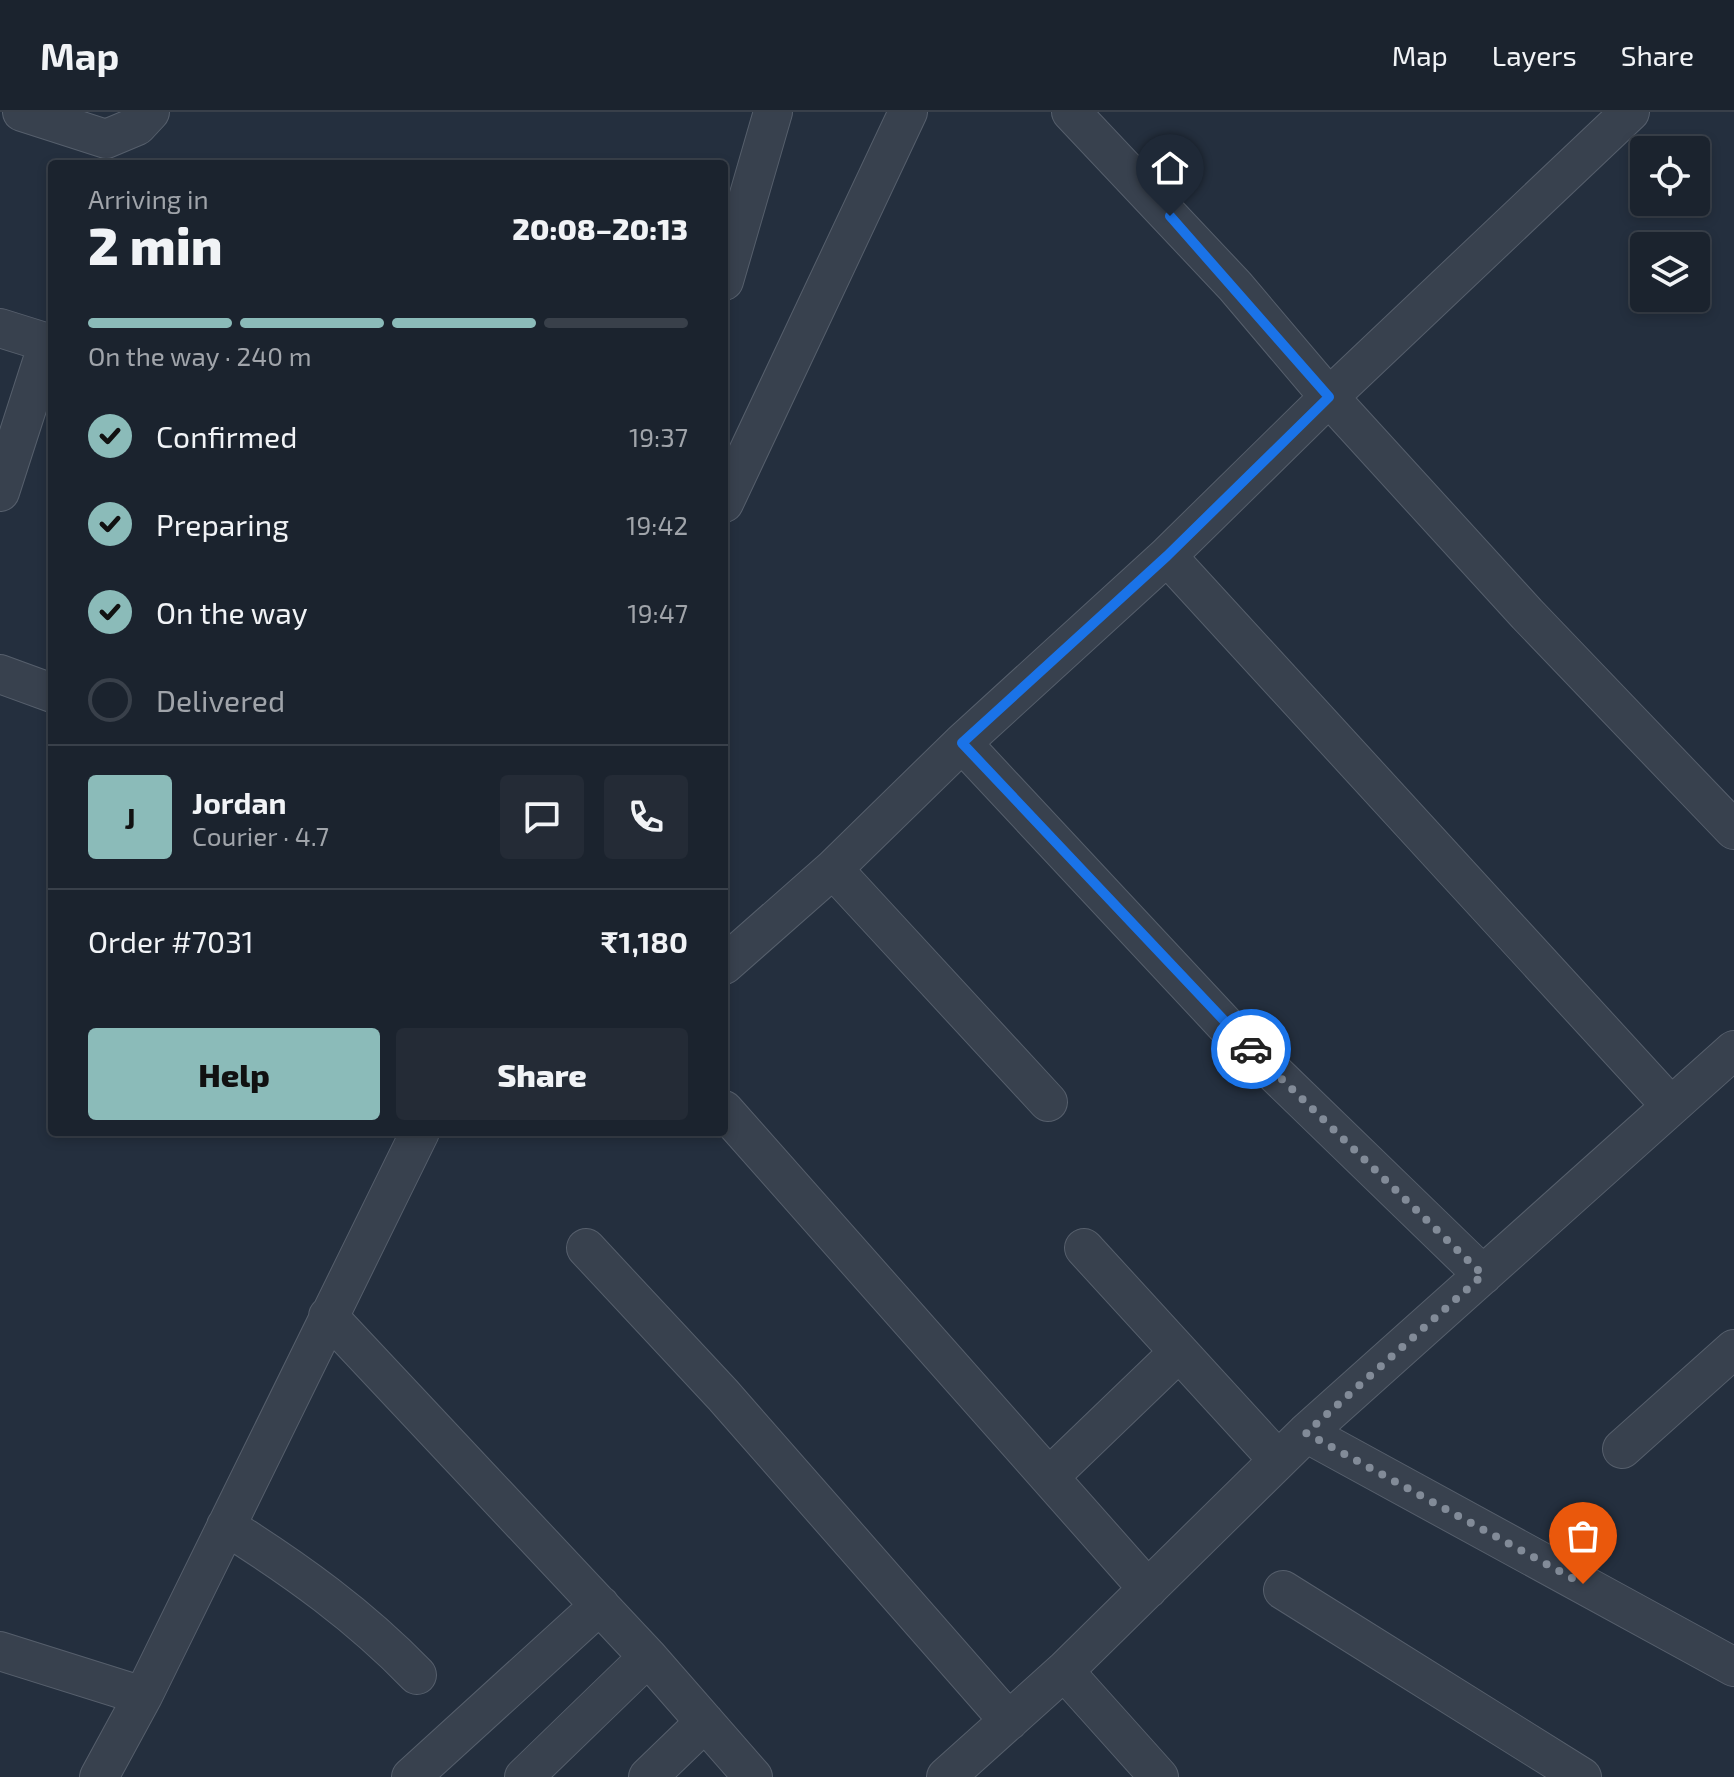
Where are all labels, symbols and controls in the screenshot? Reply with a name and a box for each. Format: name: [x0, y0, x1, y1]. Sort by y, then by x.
text: Map: [40, 32, 119, 78]
text: Map: [1392, 38, 1448, 72]
text: Layers: [1492, 38, 1577, 72]
text: Share: [1621, 38, 1694, 72]
pin: [1136, 134, 1204, 216]
map controls: [1630, 136, 1710, 312]
button: locate: [1630, 136, 1710, 216]
icon: home: [1148, 146, 1192, 190]
text: Arriving in: [88, 183, 209, 214]
text: 20:08–20:13: [512, 210, 688, 246]
text: 2 min: [88, 213, 223, 275]
button: layers: [1630, 232, 1710, 312]
text: On the way · 240 m: [88, 340, 311, 371]
icon: check: [88, 414, 132, 458]
text: Confirmed: [156, 418, 297, 454]
text: 19:37: [629, 421, 688, 452]
icon: check: [88, 502, 132, 546]
text: Preparing: [156, 506, 289, 542]
text: 19:42: [626, 509, 688, 540]
icon: check: [88, 590, 132, 634]
text: On the way: [156, 594, 308, 630]
text: 19:47: [627, 597, 688, 628]
text: Delivered: [156, 682, 285, 718]
button: chat: [500, 775, 584, 859]
button: phone: [604, 775, 688, 859]
text: Jordan: [192, 784, 287, 820]
text: J: [124, 799, 136, 835]
text: Courier · 4.7: [192, 820, 329, 851]
text: Order #7031: [88, 923, 254, 959]
text: ₹1,180: [601, 923, 688, 959]
courier: [1211, 1009, 1291, 1089]
icon: car: [1229, 1027, 1273, 1071]
button: Help: [88, 1028, 380, 1120]
button: Share: [396, 1028, 688, 1120]
pin: [1549, 1502, 1617, 1584]
icon: bag: [1561, 1514, 1605, 1558]

